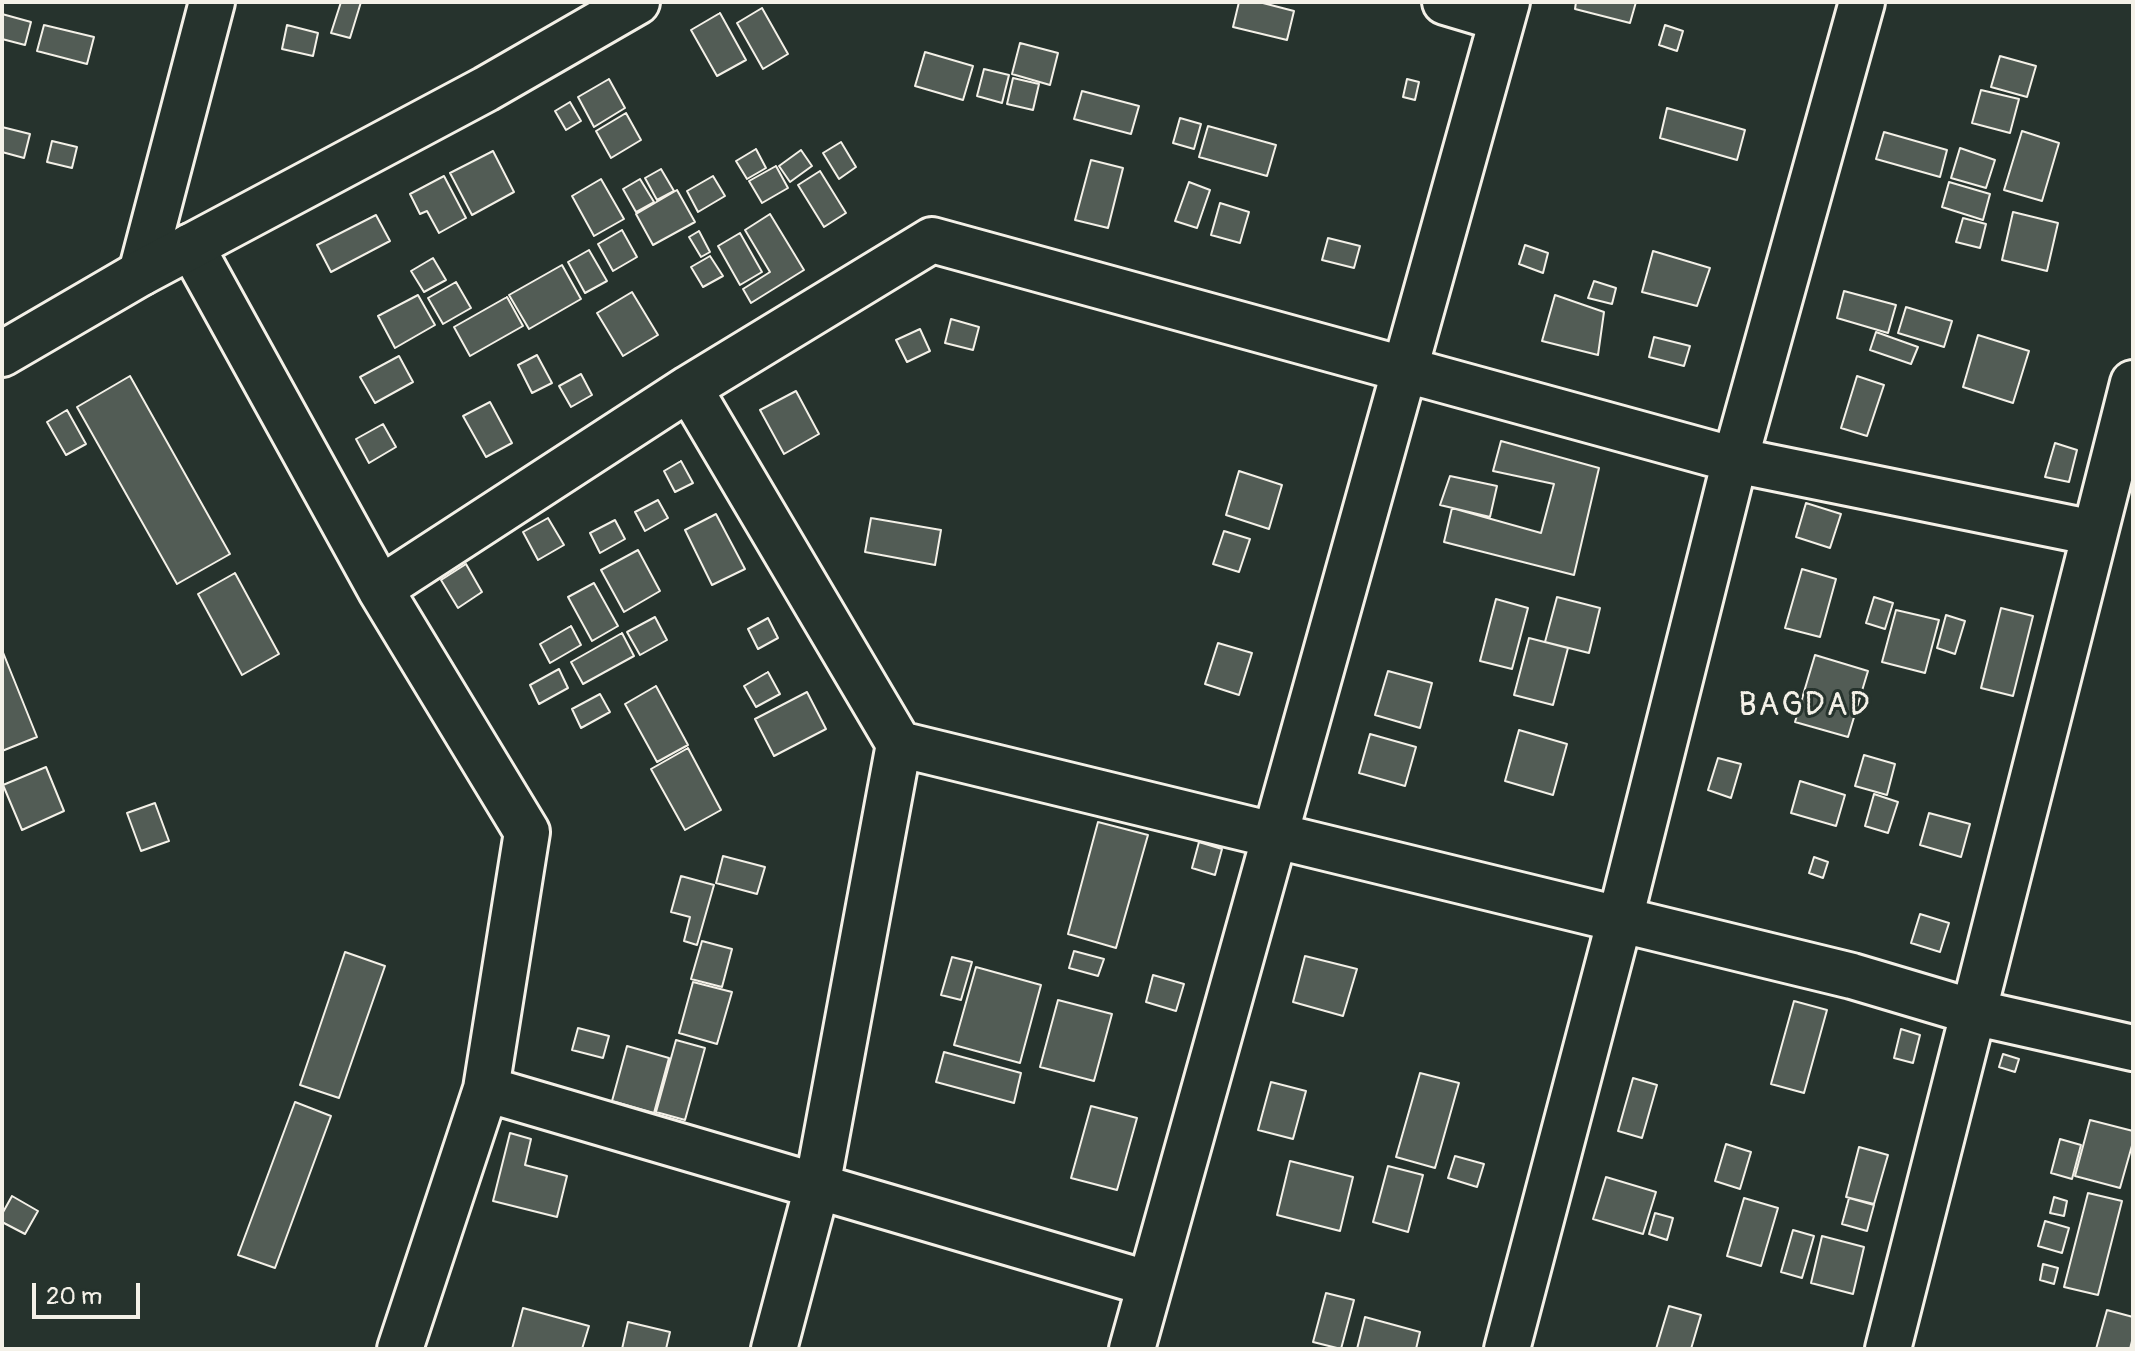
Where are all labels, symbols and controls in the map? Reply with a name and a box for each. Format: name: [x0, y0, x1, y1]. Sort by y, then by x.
district label: BAGDAD: [1739, 688, 1871, 726]
scale bar: [36, 1267, 144, 1317]
text: 20 m: [46, 1282, 102, 1311]

